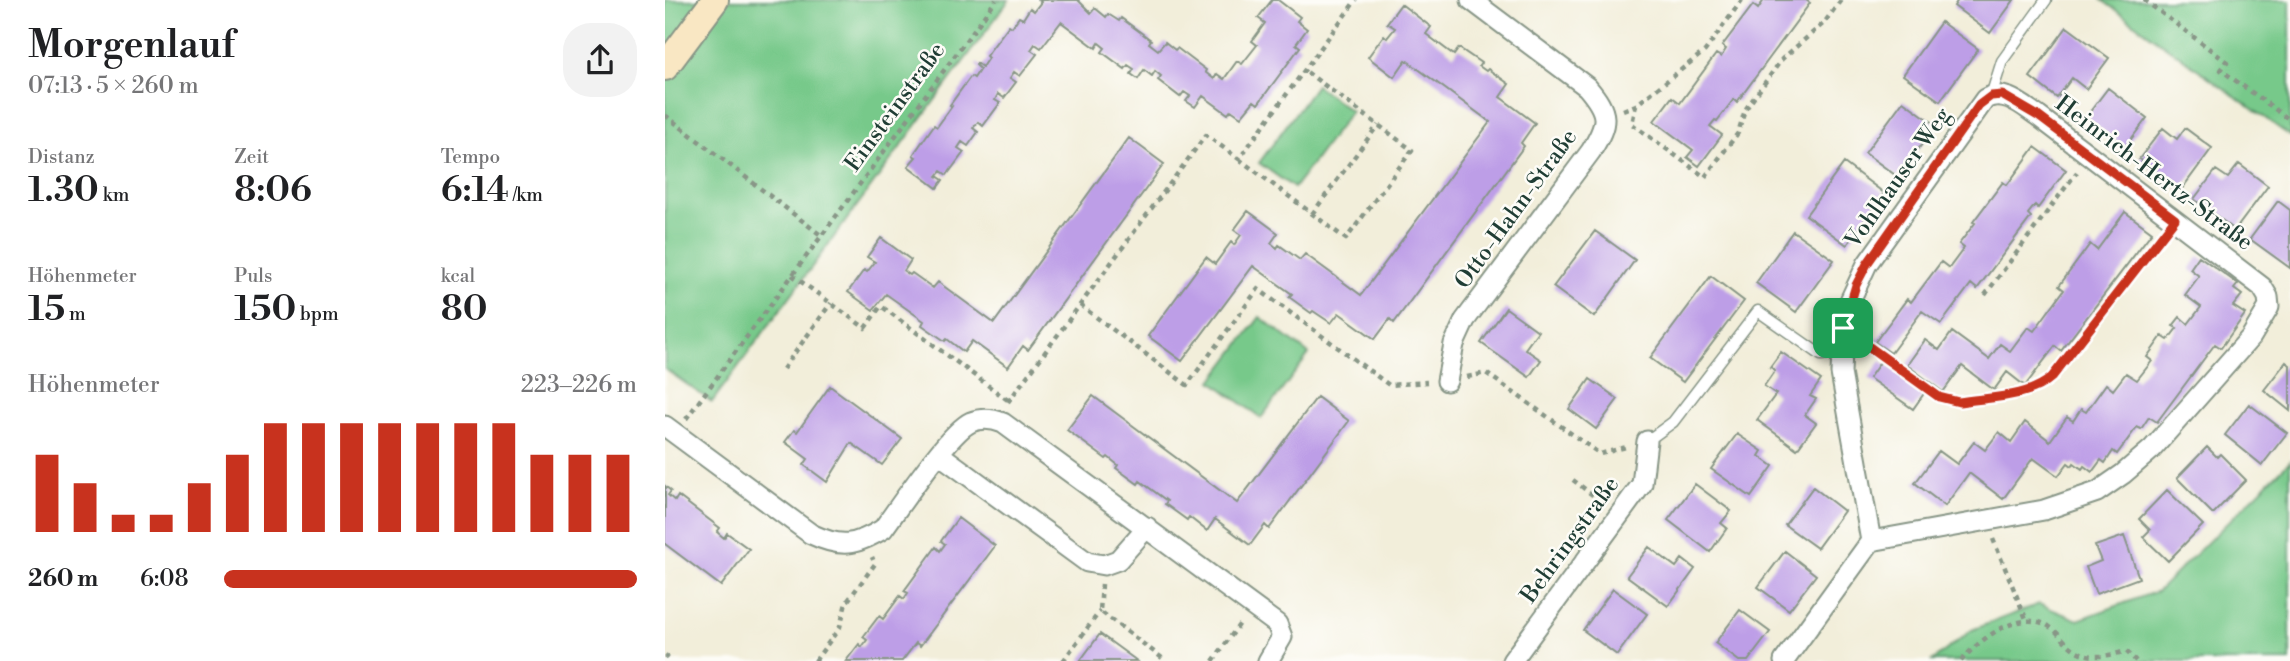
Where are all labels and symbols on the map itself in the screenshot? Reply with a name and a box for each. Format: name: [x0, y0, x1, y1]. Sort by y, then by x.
street label: Einsteinstraße: [839, 37, 951, 177]
street label: Heinrich-Hertz-Straße: [2050, 90, 2258, 256]
street label: Vohlhauser Weg: [1838, 102, 1957, 255]
street label: Otto-Hahn-Straße: [1449, 124, 1583, 294]
pin: [1813, 298, 1873, 358]
street label: Behringstraße: [1514, 471, 1625, 610]

